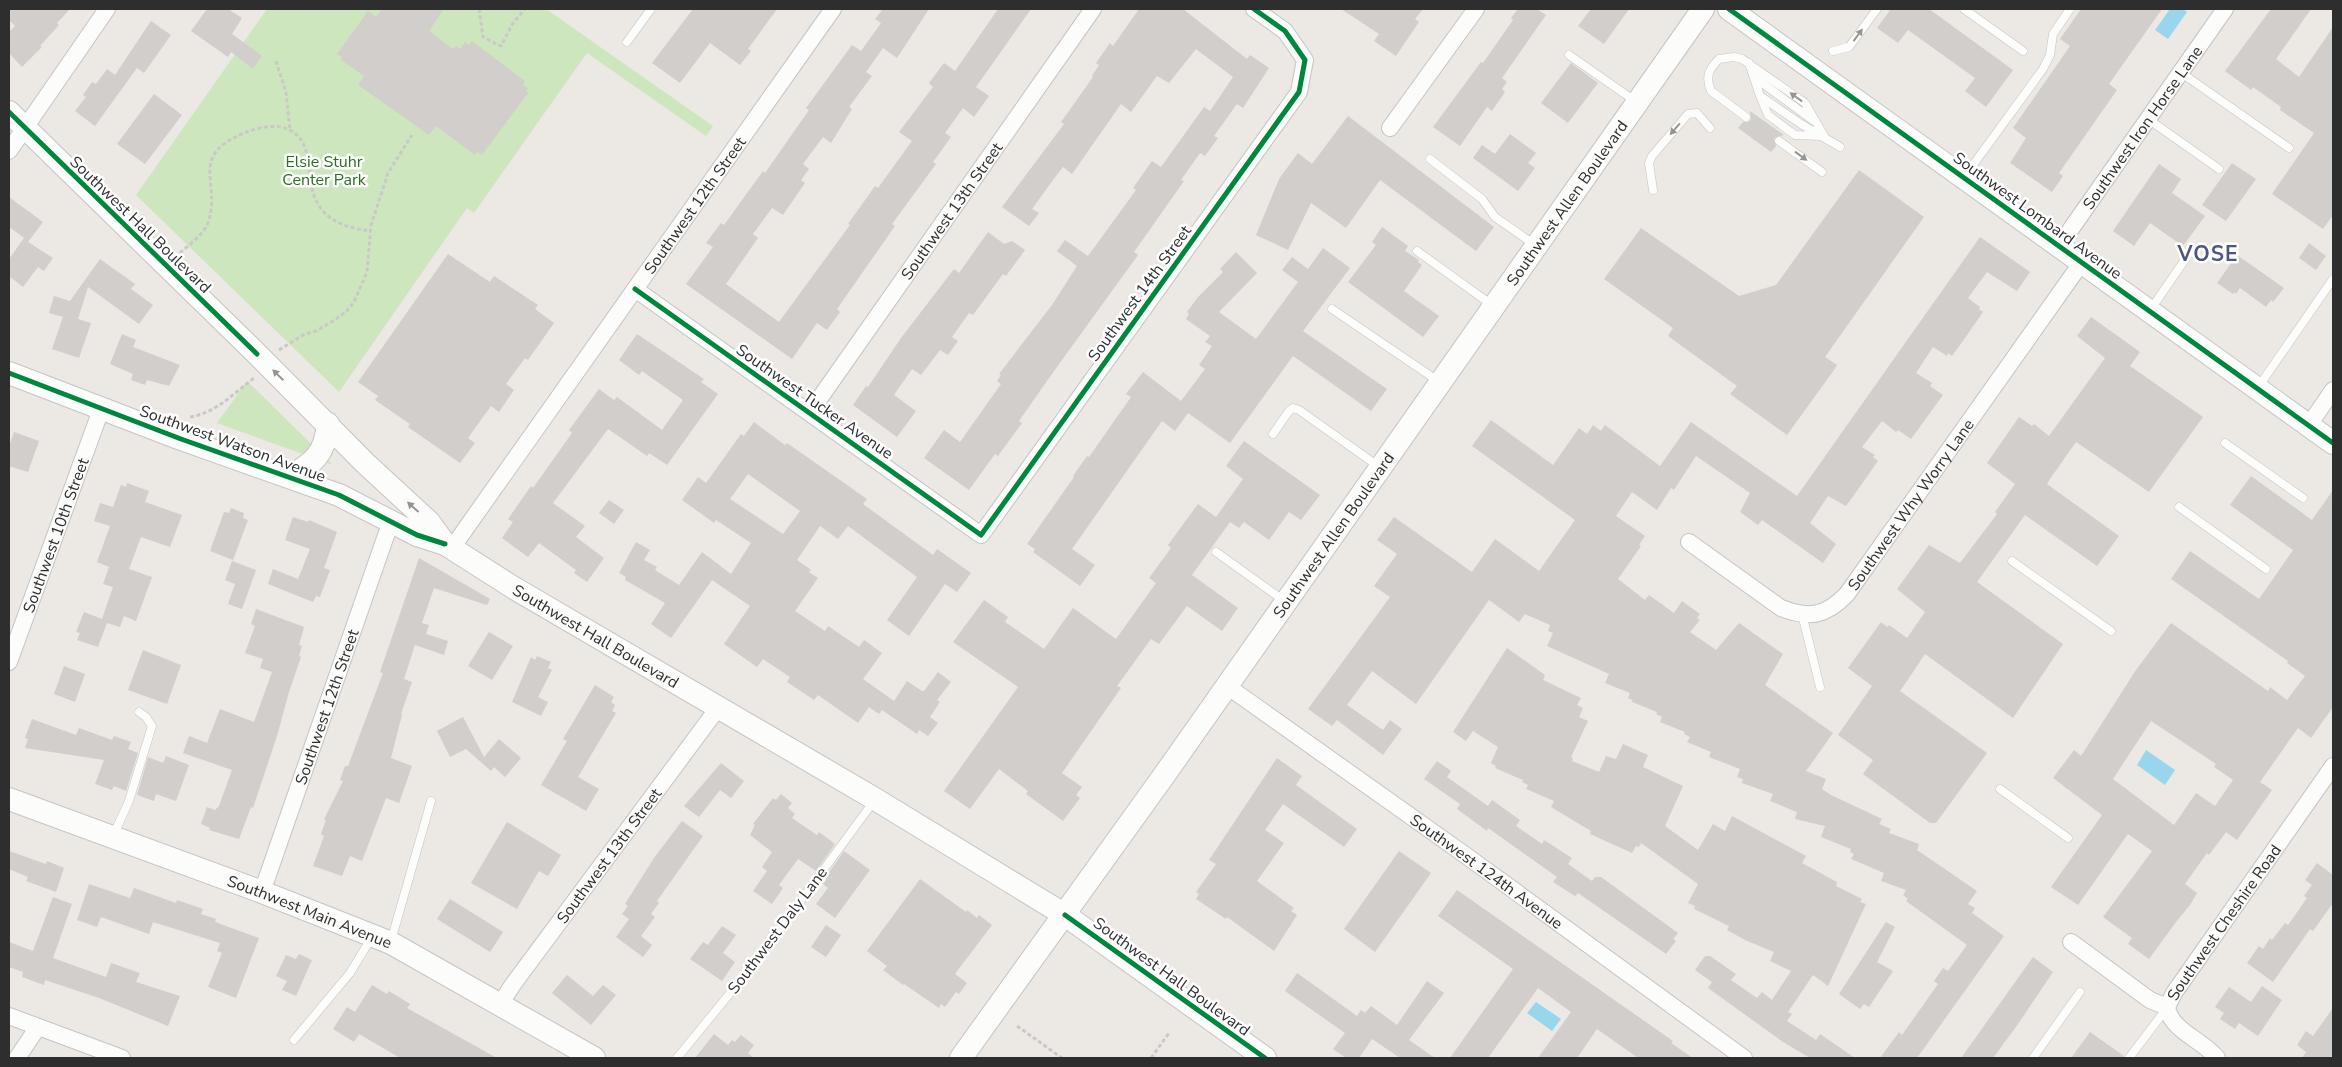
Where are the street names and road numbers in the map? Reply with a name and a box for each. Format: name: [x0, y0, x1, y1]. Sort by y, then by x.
street label: Southwest Iron Horse Lane: [2078, 41, 2208, 214]
street label: Southwest Allen Boulevard: [1502, 116, 1633, 291]
street label: Southwest 12th Street: [639, 132, 752, 279]
street label: Southwest 13th Street: [896, 138, 1008, 284]
street label: Southwest Lombard Avenue: [1948, 147, 2126, 285]
street label: Southwest Hall Boulevard: [65, 151, 216, 298]
street label: Southwest 14th Street: [1083, 221, 1197, 366]
street label: Southwest Tucker Avenue: [732, 339, 897, 464]
street label: Southwest Watson Avenue: [137, 400, 329, 488]
street label: Southwest Why Worry Lane: [1843, 415, 1979, 595]
street label: Southwest Allen Boulevard: [1268, 448, 1400, 623]
street label: Southwest 10th Street: [18, 455, 95, 616]
street label: Southwest Hall Boulevard: [508, 580, 683, 694]
street label: Southwest 12th Street: [290, 626, 365, 788]
street label: Southwest 13th Street: [552, 784, 667, 928]
street label: Southwest 124th Avenue: [1405, 809, 1567, 935]
street label: Southwest Cheshire Road: [2162, 840, 2287, 1004]
street label: Southwest Daly Lane: [723, 863, 833, 999]
street label: Southwest Main Avenue: [224, 870, 395, 954]
street label: Southwest Hall Boulevard: [1088, 912, 1254, 1041]

